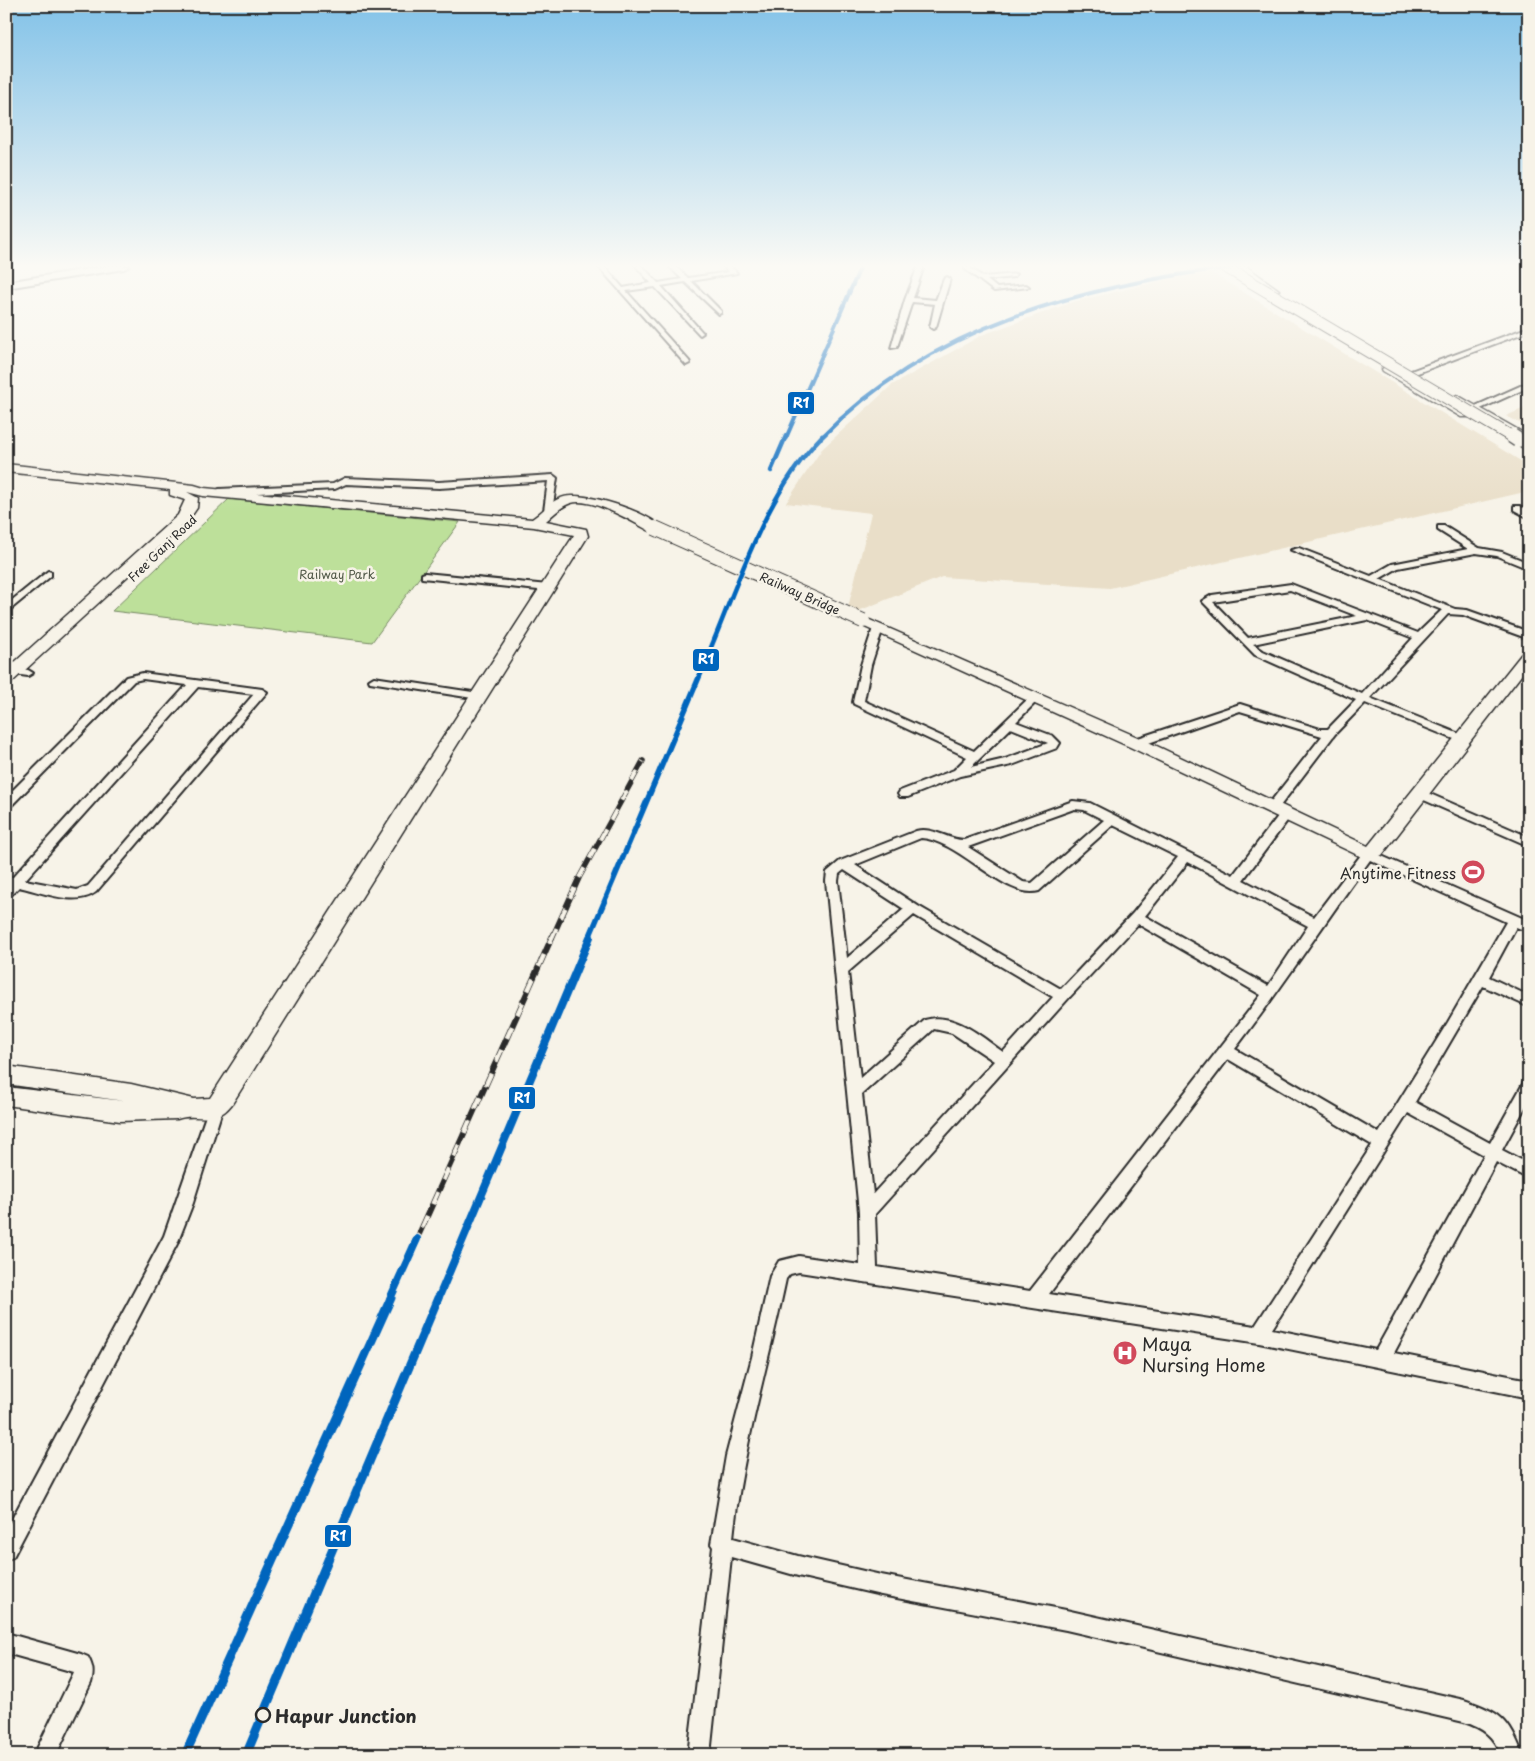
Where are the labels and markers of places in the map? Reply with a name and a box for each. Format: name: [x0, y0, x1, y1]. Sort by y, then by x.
sports icon: Anytime Fitness: [1460, 859, 1486, 885]
place label: Anytime Fitness: [1340, 861, 1456, 884]
place label: Maya Nursing Home: [1142, 1330, 1266, 1378]
hospital icon: Maya Nursing Home: [1112, 1340, 1138, 1366]
place label: Hapur Junction: [275, 1702, 417, 1729]
marker: Hapur Junction: [255, 1707, 271, 1723]

